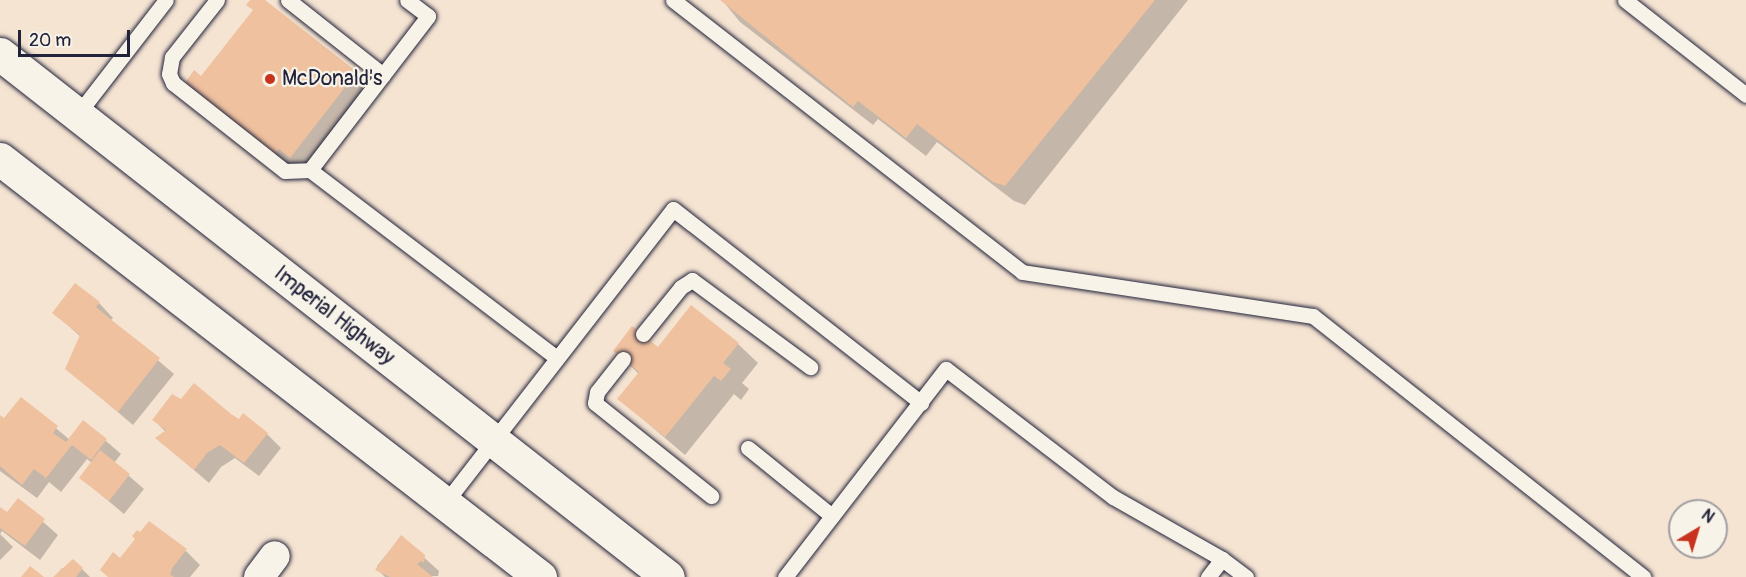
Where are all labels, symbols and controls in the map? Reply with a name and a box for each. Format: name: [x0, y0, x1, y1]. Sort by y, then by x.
scale bar: [21, 18, 134, 56]
text: 20 m: [29, 29, 71, 52]
place label: McDonald's: [282, 66, 383, 92]
marker: McDonald's: [263, 72, 277, 86]
street label: Imperial Highway: [269, 261, 399, 371]
north arrow: [1668, 499, 1728, 559]
text: N: [1697, 505, 1718, 528]

